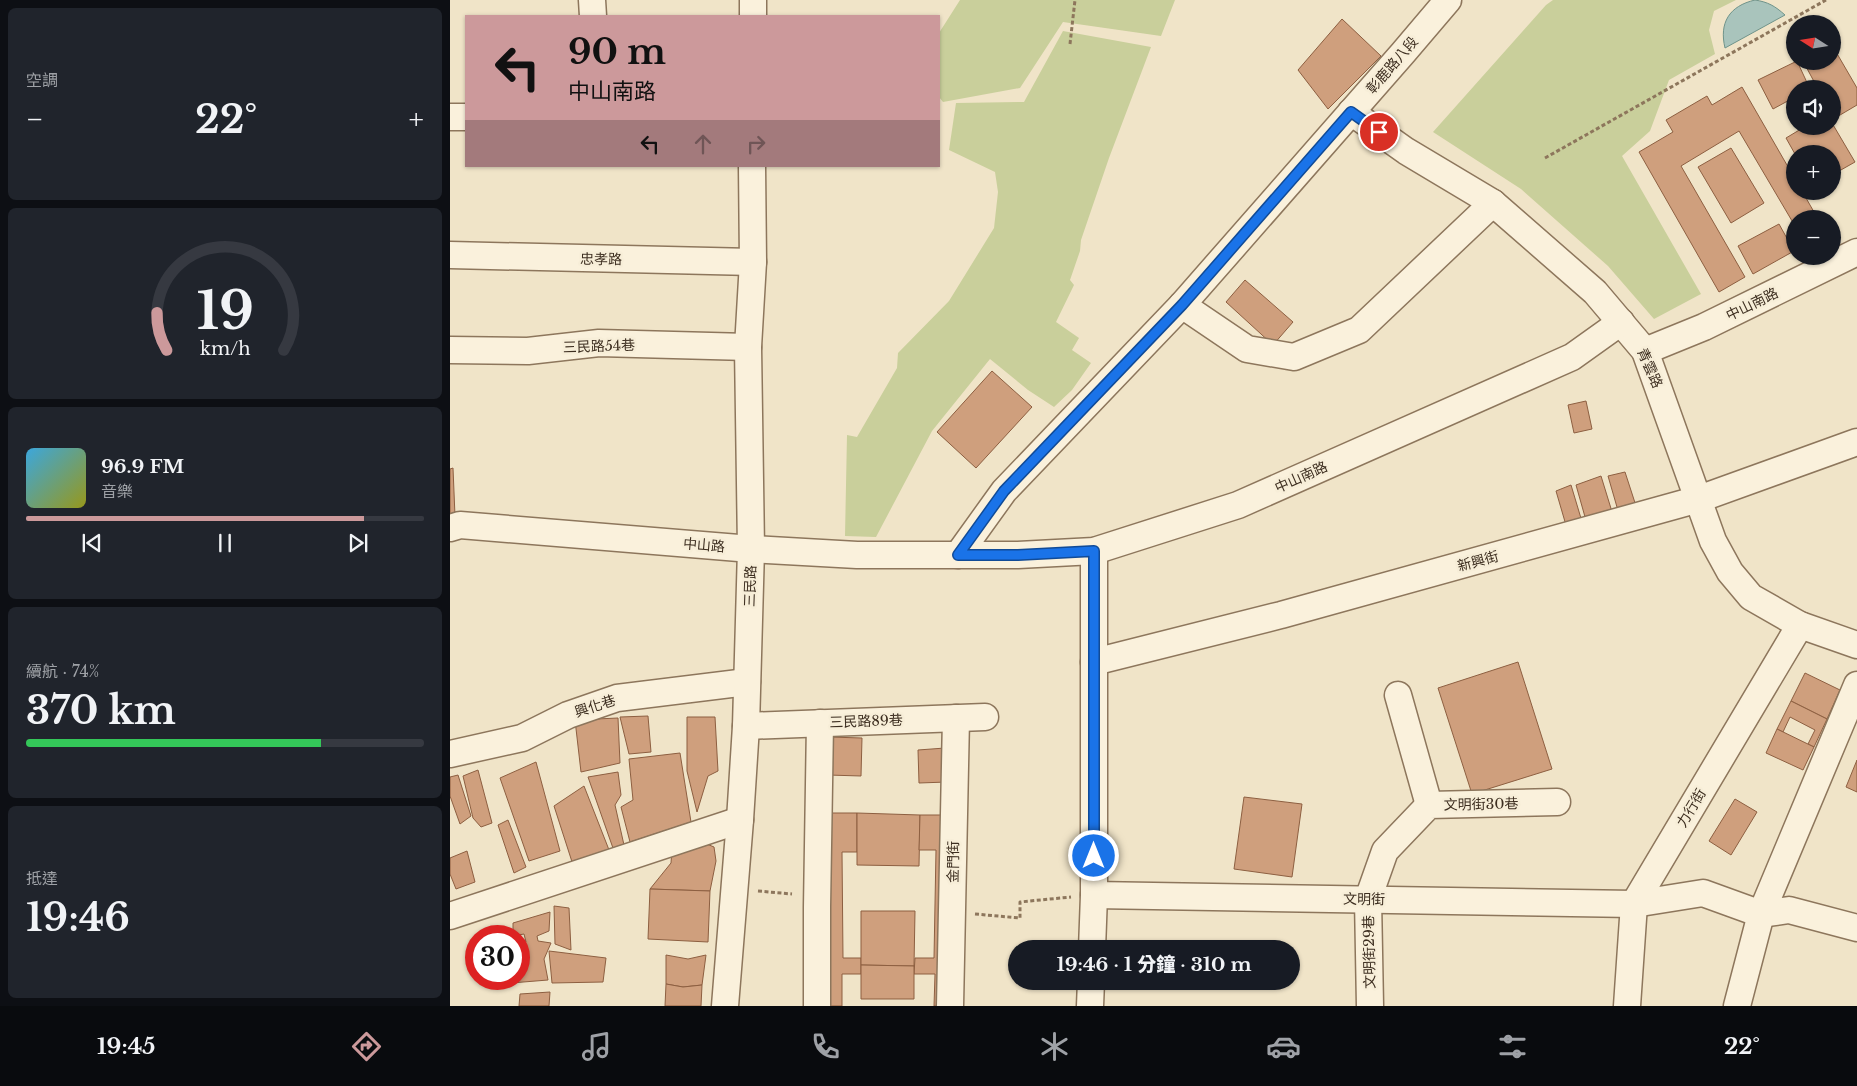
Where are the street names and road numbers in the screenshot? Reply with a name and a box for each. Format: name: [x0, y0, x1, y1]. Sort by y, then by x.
street label: 彰鹿路八段: [1362, 33, 1422, 97]
street label: 忠孝路: [580, 250, 622, 268]
street label: 中山南路: [1723, 284, 1781, 324]
street label: 三民路54巷: [563, 336, 635, 356]
street label: 青雲路: [1633, 345, 1667, 391]
street label: 中山南路: [1272, 457, 1330, 497]
street label: 中山路: [682, 534, 726, 556]
street label: 新興街: [1455, 547, 1501, 575]
street label: 三民路: [740, 565, 760, 607]
street label: 興化巷: [572, 691, 618, 721]
street label: 三民路89巷: [829, 711, 903, 731]
street label: 力行街: [1672, 785, 1710, 831]
street label: 文明街30巷: [1444, 794, 1518, 814]
street label: 金門街: [944, 841, 962, 883]
street label: 文明街: [1343, 890, 1385, 908]
street label: 文明街29巷: [1359, 915, 1379, 989]

